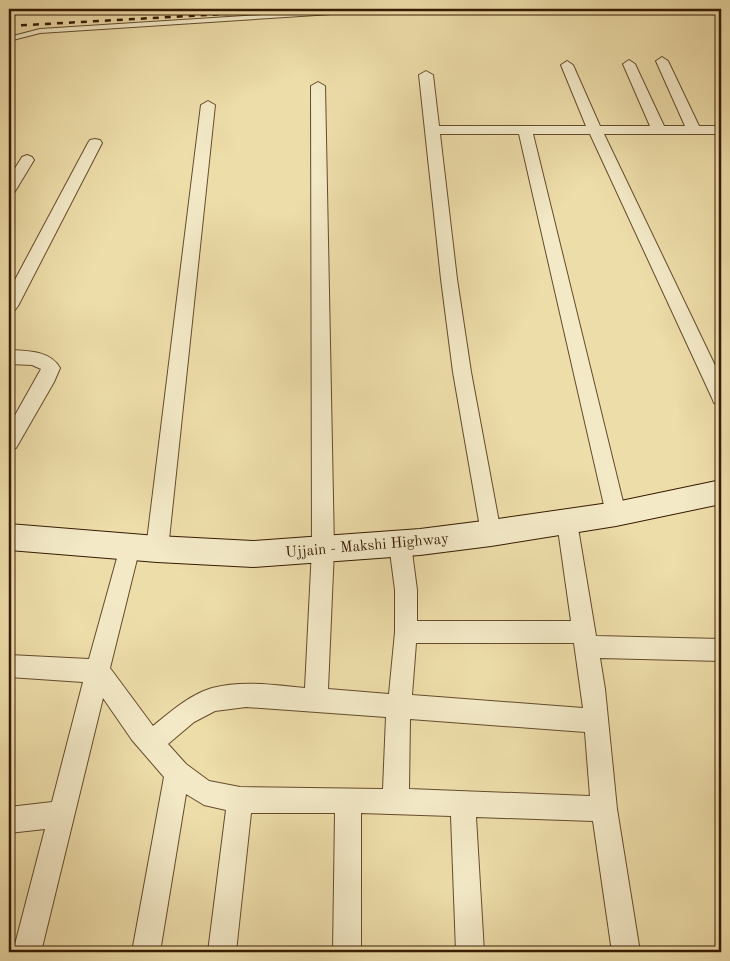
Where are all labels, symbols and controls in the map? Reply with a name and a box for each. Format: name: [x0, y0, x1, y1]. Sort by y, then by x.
street label: Ujjain - Makshi Highway: [285, 532, 449, 561]

